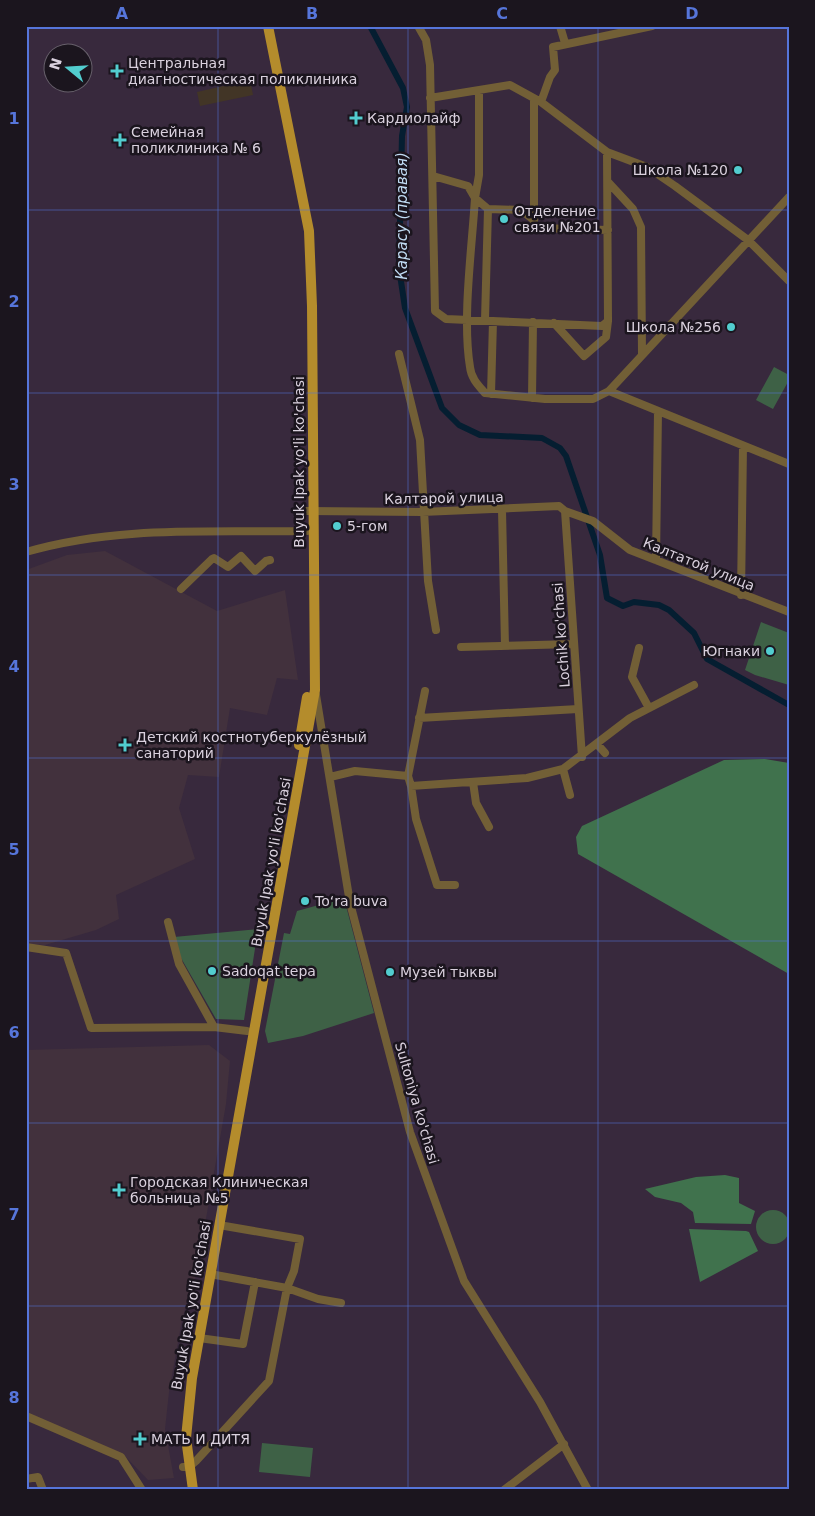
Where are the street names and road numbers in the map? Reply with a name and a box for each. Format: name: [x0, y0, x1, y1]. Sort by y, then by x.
street label: Buyuk Ipak yo'li ko'chasi: [291, 376, 307, 548]
street label: Калтарой улица: [384, 489, 504, 507]
street label: Калтатой улица: [641, 534, 757, 594]
street label: Lochik ko'chasi: [549, 582, 573, 688]
street label: Buyuk Ipak yo'li ko'chasi: [248, 776, 294, 948]
street label: Sultoniya ko'chasi: [392, 1040, 442, 1166]
street label: Buyuk Ipak yo'li ko'chasi: [168, 1219, 214, 1391]

